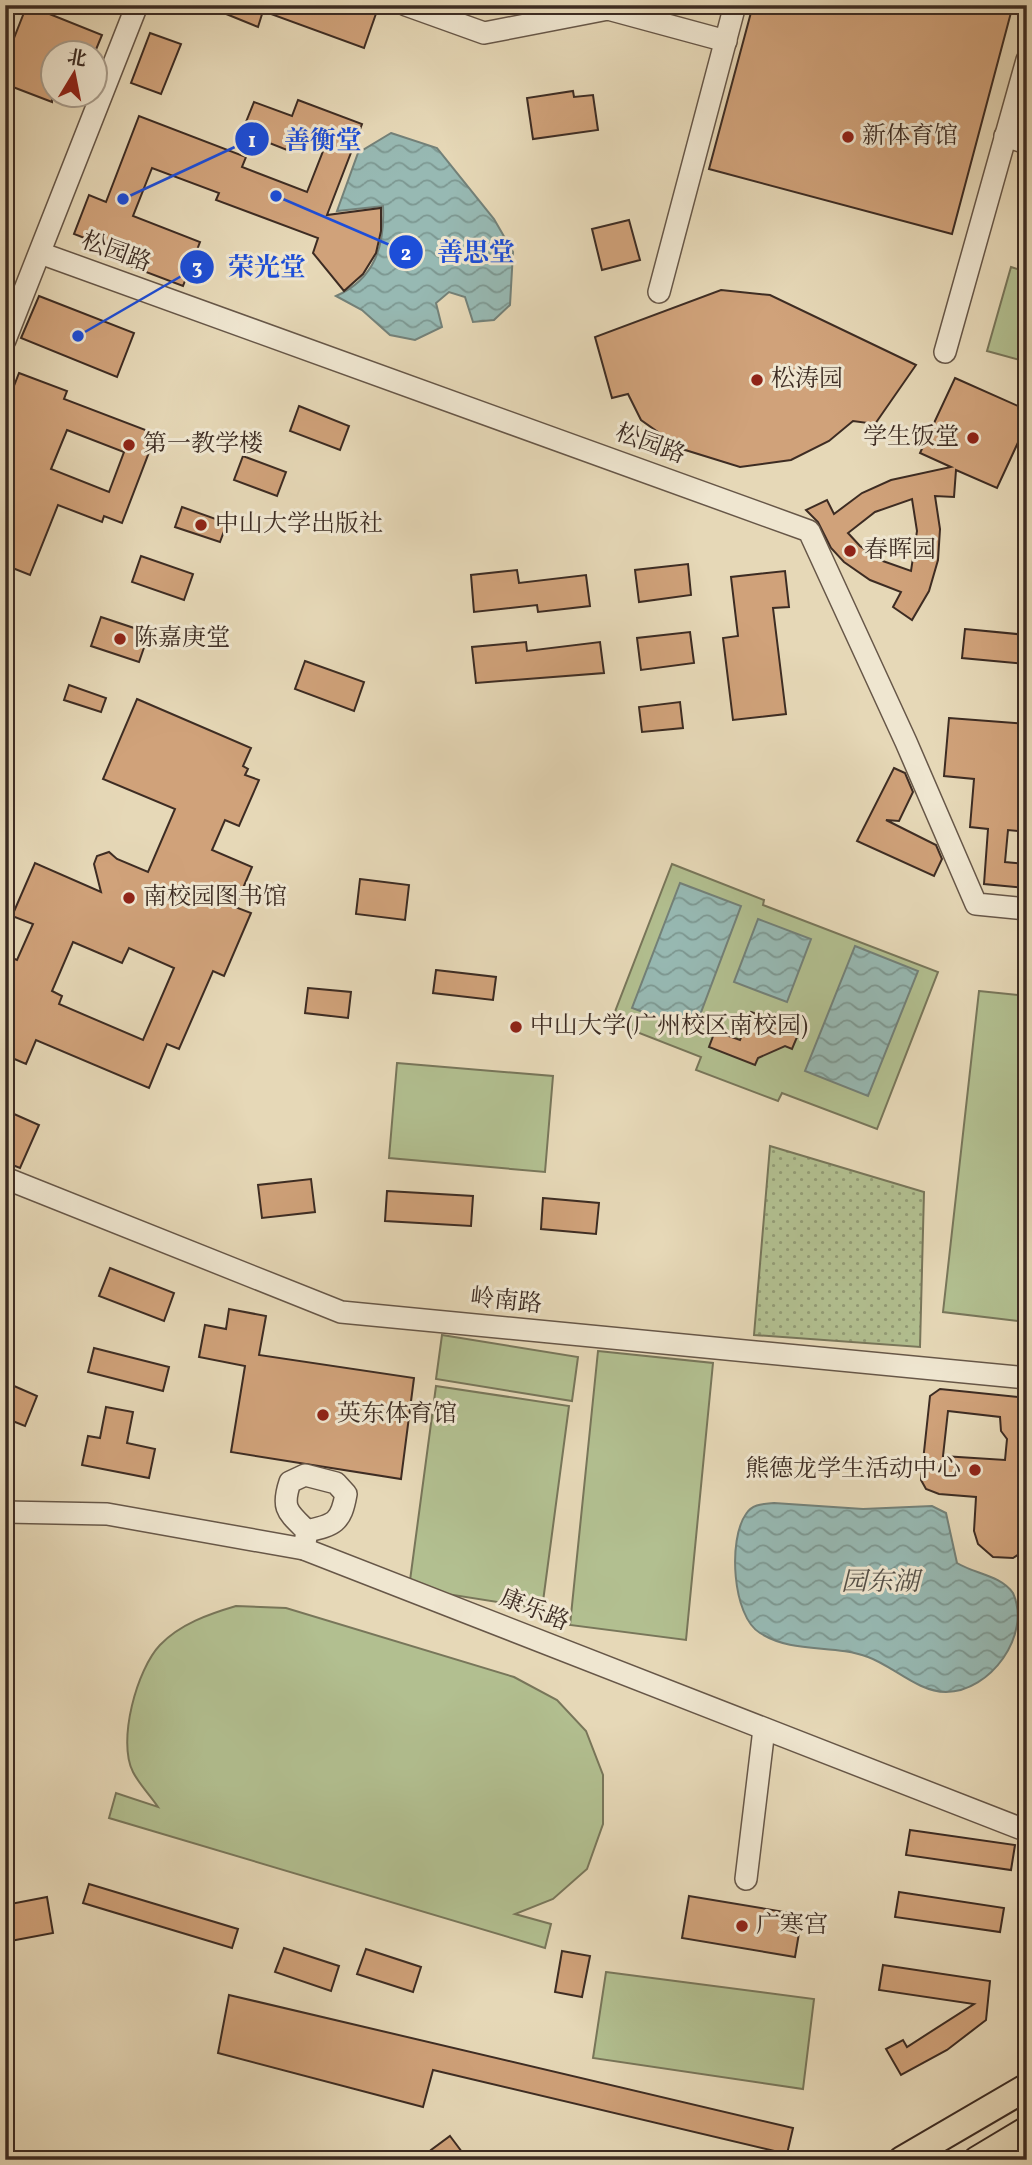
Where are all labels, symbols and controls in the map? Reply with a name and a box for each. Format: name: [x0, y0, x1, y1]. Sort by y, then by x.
north arrow: [38, 38, 108, 108]
text: 北: [65, 45, 88, 74]
callout: 善衡堂: [235, 116, 376, 163]
place label: 新体育馆: [862, 120, 958, 154]
text: 善衡堂: [284, 124, 362, 160]
text: 1: [248, 127, 256, 156]
marker: 新体育馆: [840, 129, 856, 145]
street label: 松园路: [76, 225, 156, 281]
callout: 善思堂: [388, 229, 529, 276]
text: 善思堂: [437, 236, 515, 272]
text: 2: [401, 240, 411, 269]
callout: 荣光堂: [179, 243, 320, 290]
text: 荣光堂: [228, 251, 306, 287]
text: 3: [192, 254, 202, 283]
place label: 松涛园: [771, 363, 843, 397]
marker: 松涛园: [749, 372, 765, 388]
street label: 松园路: [610, 417, 690, 473]
place label: 学生饭堂: [863, 421, 959, 455]
place label: 第一教学楼: [143, 428, 263, 462]
marker: 学生饭堂: [965, 430, 981, 446]
marker: 第一教学楼: [121, 437, 137, 453]
place label: 中山大学出版社: [215, 508, 383, 542]
marker: 中山大学出版社: [193, 517, 209, 533]
place label: 春晖园: [864, 534, 936, 568]
marker: 春晖园: [842, 543, 858, 559]
place label: 陈嘉庚堂: [134, 622, 230, 656]
marker: 陈嘉庚堂: [112, 631, 128, 647]
place label: 南校园图书馆: [143, 881, 287, 915]
marker: 南校园图书馆: [121, 890, 137, 906]
place label: 中山大学(广州校区南校园): [530, 1010, 808, 1044]
marker: 中山大学(广州校区南校园): [508, 1019, 524, 1035]
street label: 岭南路: [468, 1281, 544, 1323]
place label: 英东体育馆: [337, 1398, 457, 1432]
marker: 英东体育馆: [315, 1407, 331, 1423]
place label: 熊德龙学生活动中心: [745, 1453, 961, 1487]
marker: 熊德龙学生活动中心: [967, 1462, 983, 1478]
water label: 园东湖: [841, 1565, 923, 1601]
street label: 康乐路: [494, 1582, 574, 1640]
place label: 广寒宫: [756, 1909, 828, 1943]
marker: 广寒宫: [734, 1918, 750, 1934]

